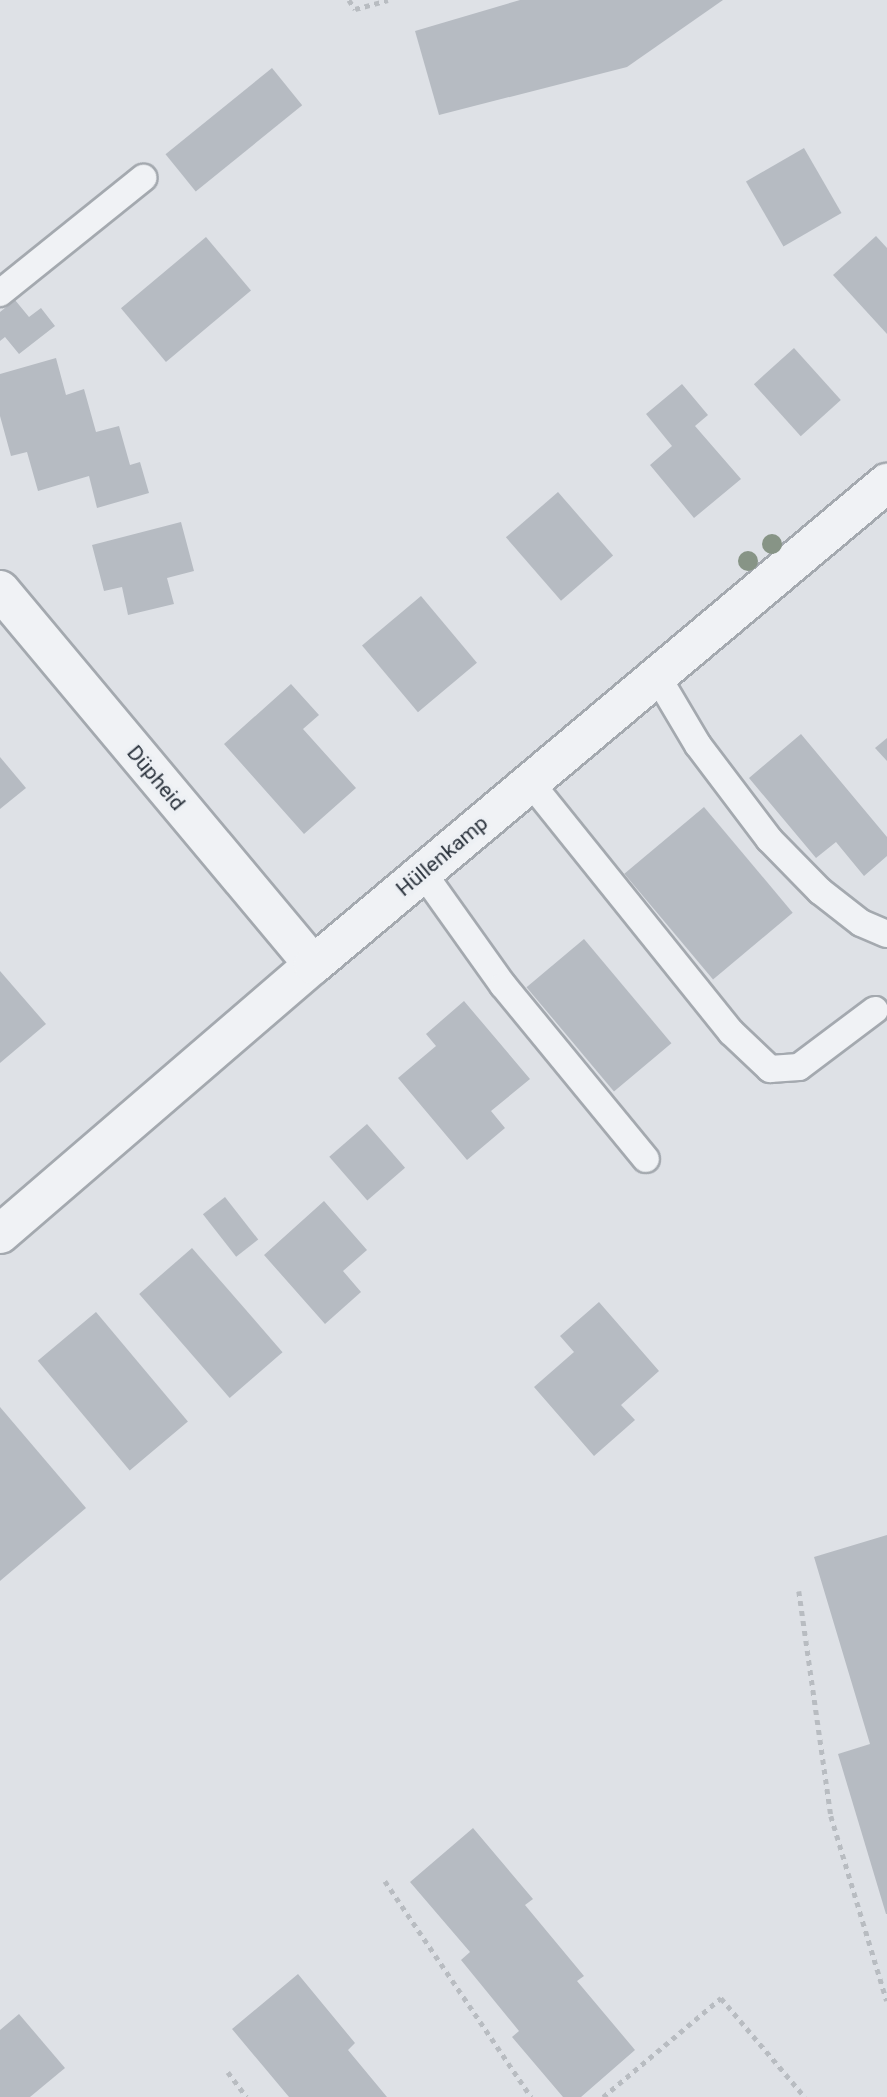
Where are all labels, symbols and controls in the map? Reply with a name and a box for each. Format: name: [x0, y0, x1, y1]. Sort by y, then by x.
street label: Düpheid: [122, 740, 190, 816]
street label: Hüllenkamp: [391, 810, 493, 902]

